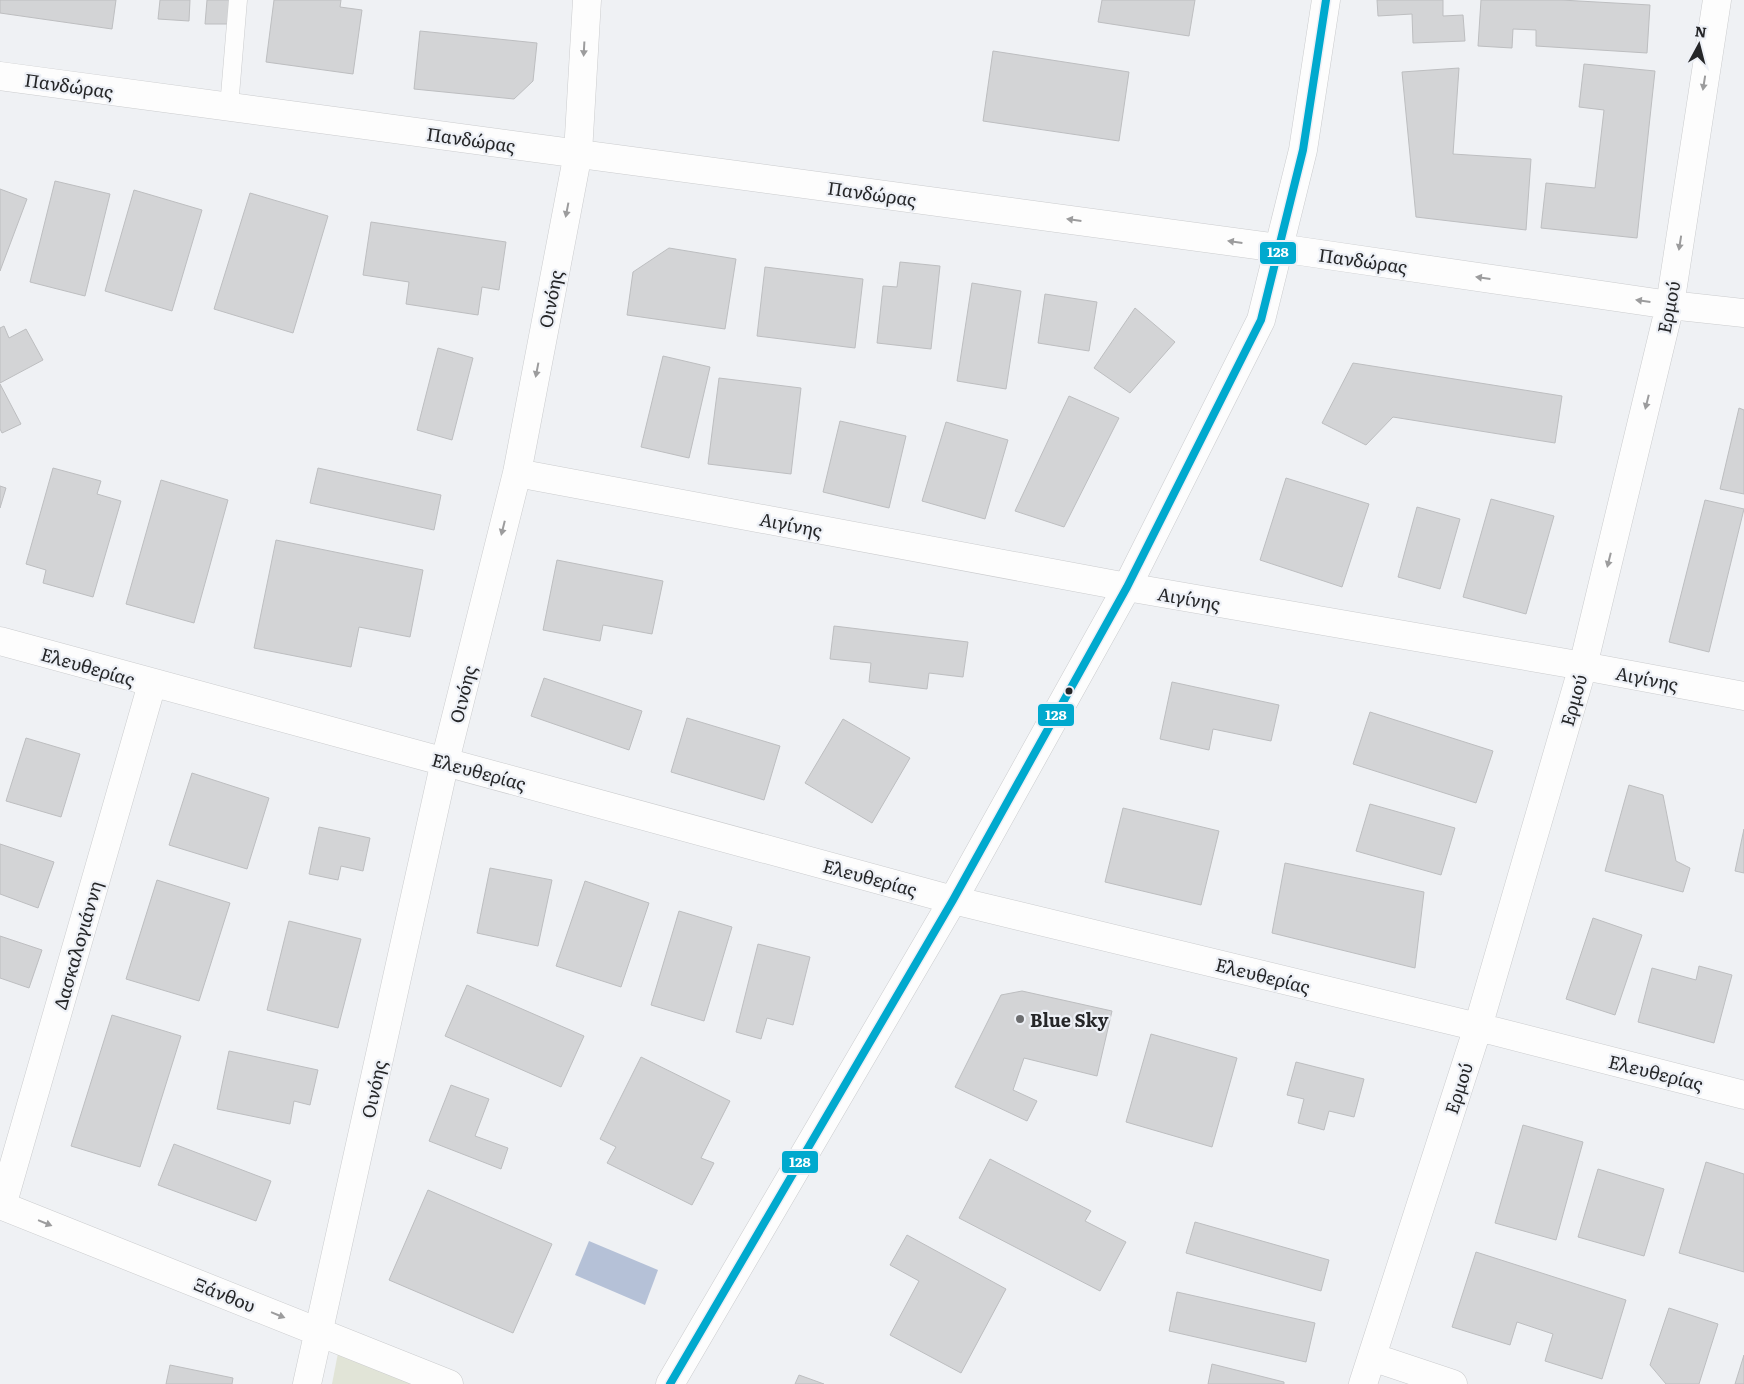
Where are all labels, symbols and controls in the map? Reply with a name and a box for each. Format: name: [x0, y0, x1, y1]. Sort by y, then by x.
north arrow: [1674, 20, 1724, 70]
text: N: [1694, 20, 1708, 42]
one-way arrow: [580, 41, 588, 57]
street label: Πανδώρας: [23, 65, 115, 105]
one-way arrow: [1700, 75, 1708, 91]
street label: Πανδώρας: [425, 119, 517, 159]
street label: Πανδώρας: [826, 173, 918, 213]
one-way arrow: [563, 202, 571, 218]
one-way arrow: [1066, 216, 1082, 224]
one-way arrow: [1675, 236, 1683, 252]
one-way arrow: [1227, 238, 1243, 246]
street label: Πανδώρας: [1317, 240, 1409, 280]
line badge: 128: [1259, 241, 1297, 265]
text: 128: [1267, 241, 1289, 261]
street label: Οινόης: [531, 268, 569, 330]
one-way arrow: [1474, 273, 1490, 281]
street label: Ερμού: [1650, 278, 1686, 336]
one-way arrow: [1635, 297, 1651, 305]
one-way arrow: [532, 362, 540, 378]
one-way arrow: [1643, 395, 1651, 410]
street label: Αιγίνης: [757, 505, 825, 543]
one-way arrow: [499, 521, 507, 536]
one-way arrow: [1605, 553, 1613, 568]
street label: Αιγίνης: [1155, 579, 1223, 617]
street label: Ελευθερίας: [38, 640, 138, 692]
street label: Αιγίνης: [1613, 659, 1681, 697]
street label: Οινόης: [442, 662, 482, 726]
street label: Ερμού: [1553, 671, 1593, 729]
unlabelled marker: [1064, 686, 1074, 696]
line badge: 128: [1037, 703, 1075, 727]
text: 128: [1045, 704, 1067, 724]
street label: Ελευθερίας: [429, 745, 529, 797]
street label: Ελευθερίας: [820, 851, 920, 903]
street label: Δασκαλογιάννη: [46, 878, 108, 1012]
street label: Ελευθερίας: [1213, 950, 1313, 1000]
place label: Blue Sky: [1030, 1006, 1109, 1033]
marker: Blue Sky: [1014, 1013, 1026, 1025]
street label: Ελευθερίας: [1606, 1047, 1706, 1097]
street label: Οινόης: [354, 1058, 392, 1120]
street label: Ερμού: [1437, 1059, 1479, 1117]
line badge: 128: [781, 1150, 819, 1174]
text: 128: [789, 1151, 811, 1171]
one-way arrow: [38, 1219, 53, 1227]
street label: Ξάνθου: [190, 1269, 260, 1319]
one-way arrow: [271, 1311, 286, 1319]

